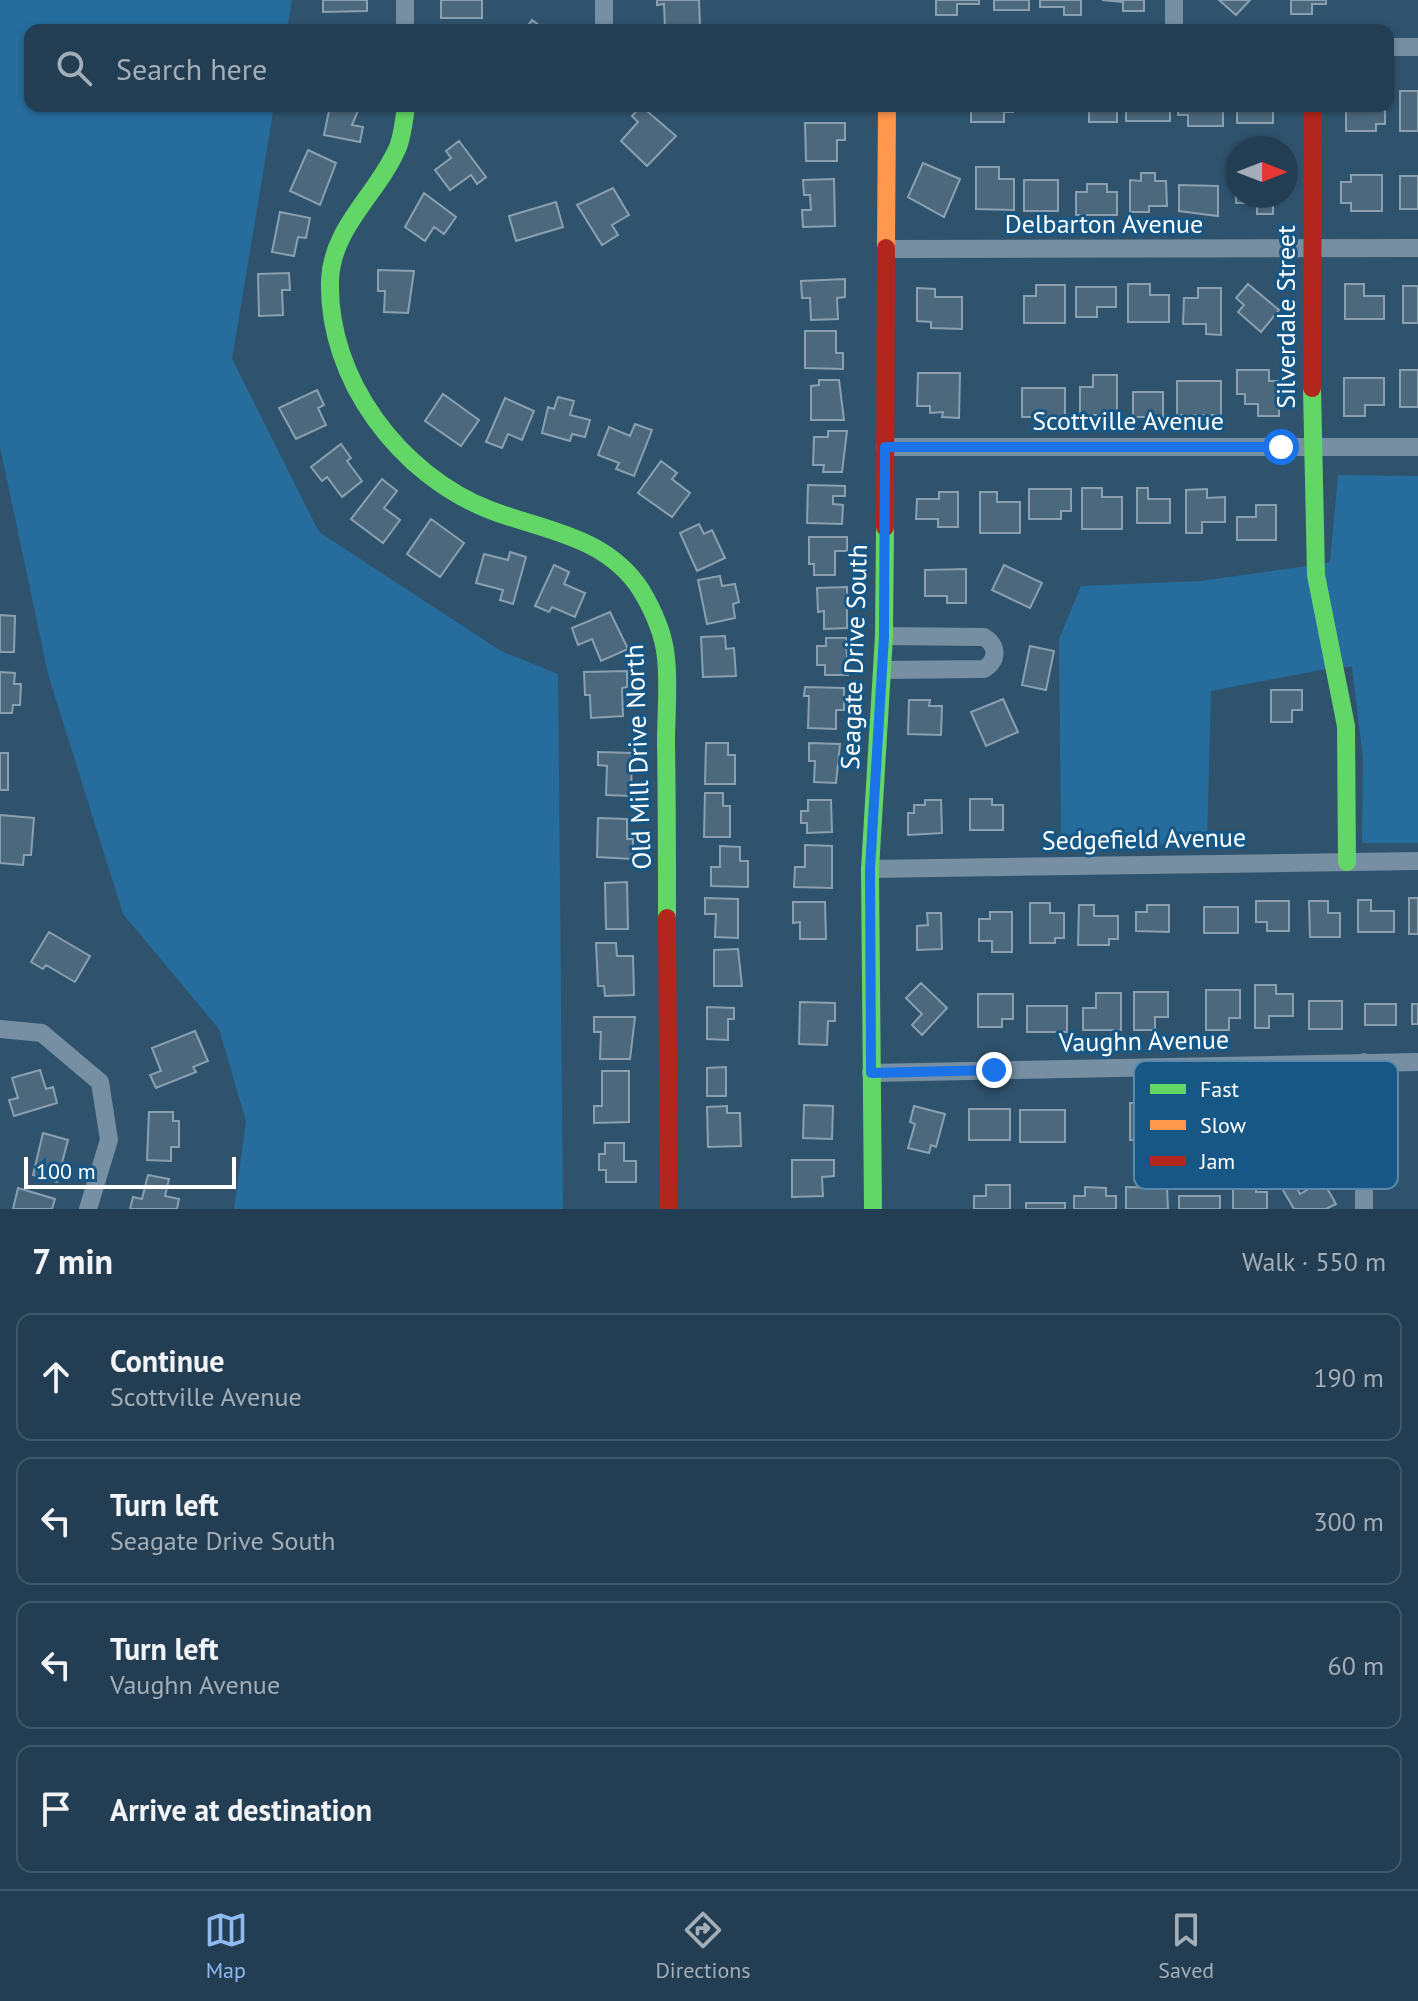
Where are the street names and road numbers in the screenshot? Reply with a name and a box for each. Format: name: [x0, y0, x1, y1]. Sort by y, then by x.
street label: Delbarton Avenue: [1005, 207, 1203, 240]
street label: Silverdale Street: [1269, 225, 1302, 409]
street label: Scottville Avenue: [1032, 404, 1224, 437]
street label: Seagate Drive South: [833, 544, 874, 770]
street label: Old Mill Drive North: [617, 644, 658, 870]
street label: Sedgefield Avenue: [1042, 820, 1246, 857]
street label: Vaughn Avenue: [1058, 1023, 1229, 1058]

